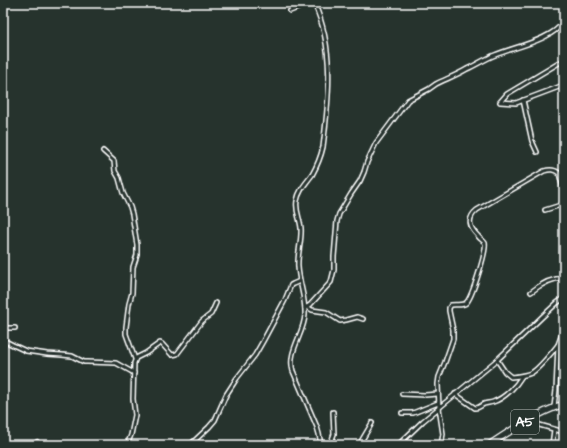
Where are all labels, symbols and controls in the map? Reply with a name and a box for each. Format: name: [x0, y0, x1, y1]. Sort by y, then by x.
road number: A5: [511, 410, 539, 434]

